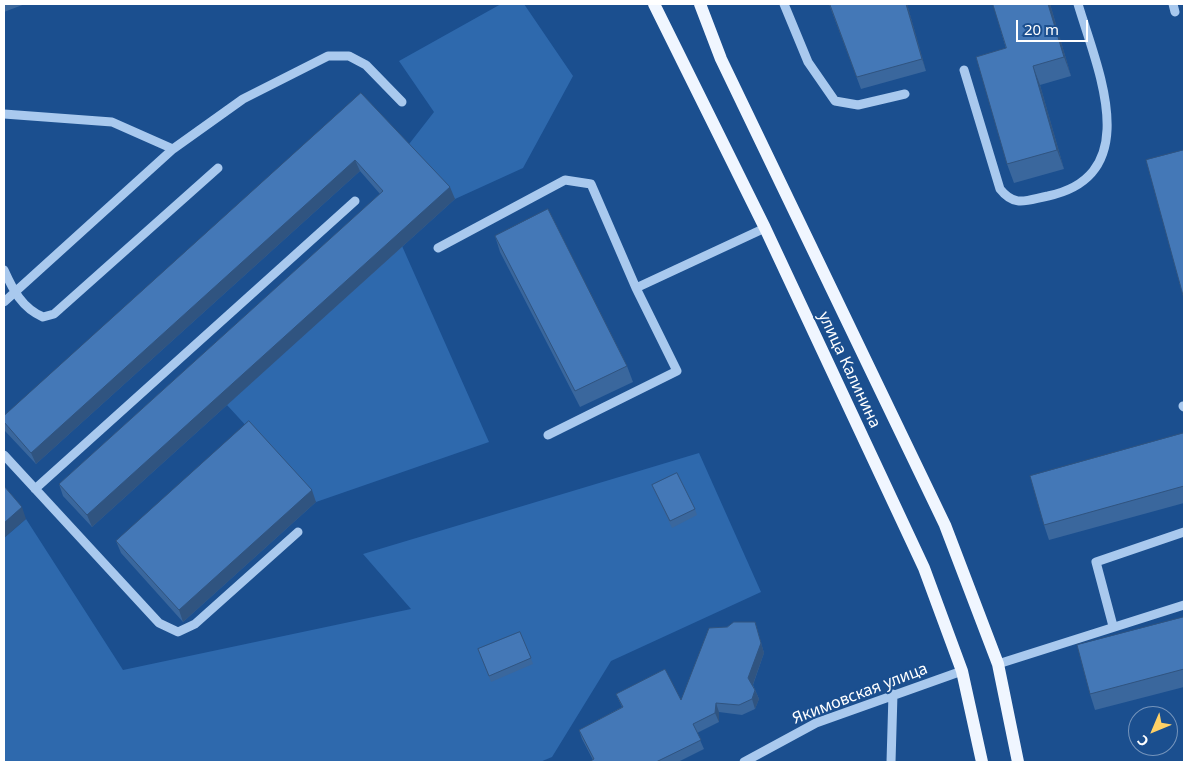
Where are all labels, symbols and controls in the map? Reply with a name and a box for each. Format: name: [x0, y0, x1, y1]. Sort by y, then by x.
scale bar: [1018, 10, 1090, 42]
text: 20 m: [1024, 19, 1059, 39]
street label: улица Калинина: [814, 309, 884, 431]
street label: Якимовская улица: [790, 659, 930, 729]
north arrow: [1128, 706, 1178, 756]
text: С: [1133, 731, 1153, 751]

